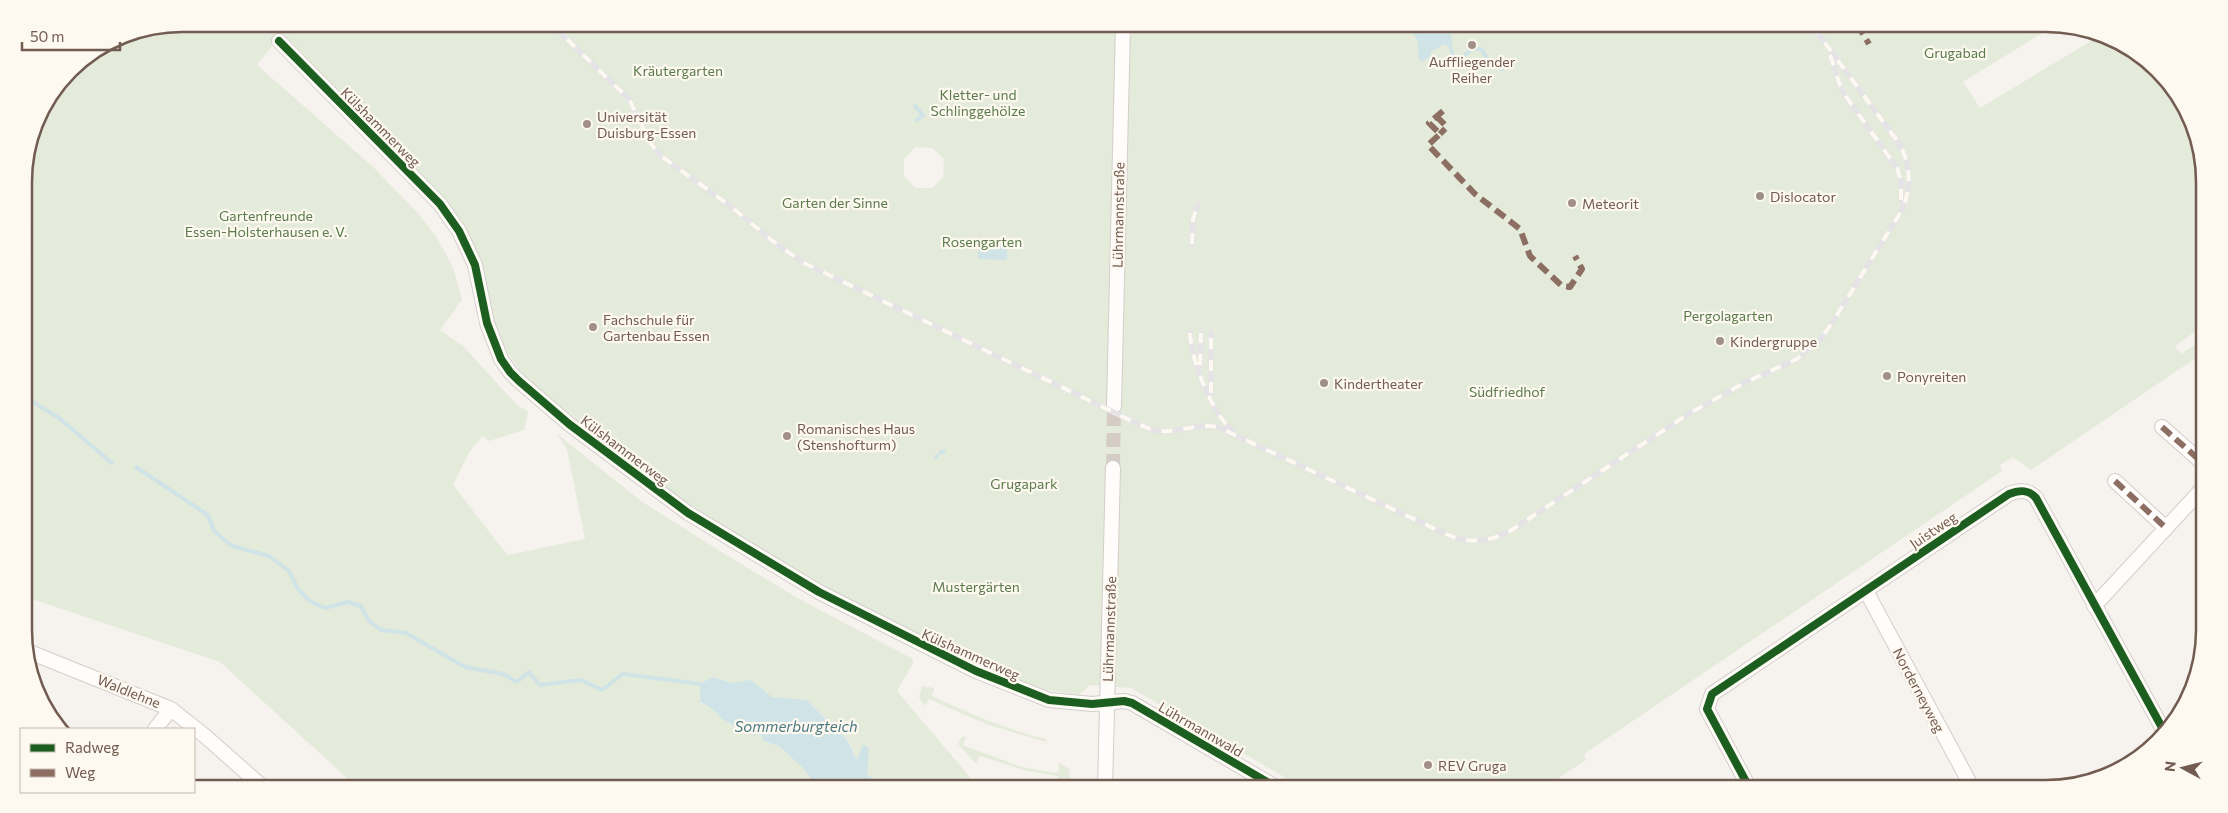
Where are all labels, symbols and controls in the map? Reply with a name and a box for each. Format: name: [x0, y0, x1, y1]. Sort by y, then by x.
scale bar: [22, 20, 120, 52]
text: 50 m: [30, 27, 64, 45]
marker: Auffliegender Reiher: [1466, 39, 1478, 51]
park label: Grugabad: [1924, 44, 1986, 61]
place label: Auffliegender Reiher: [1429, 53, 1516, 86]
park label: Kräutergarten: [633, 62, 723, 79]
street label: Külshammerweg: [338, 84, 425, 171]
park label: Kletter- und Schlinggehölze: [930, 86, 1026, 119]
place label: Universität Duisburg-Essen: [597, 108, 696, 141]
marker: Universität Duisburg-Essen: [581, 118, 593, 130]
street label: Lührmannstraße: [1109, 162, 1127, 268]
place label: Dislocator: [1770, 188, 1836, 205]
marker: Dislocator: [1754, 190, 1766, 202]
park label: Garten der Sinne: [782, 194, 888, 211]
place label: Meteorit: [1582, 195, 1639, 212]
marker: Meteorit: [1566, 197, 1578, 209]
park label: Gartenfreunde Essen-Holsterhausen e. V.: [185, 207, 347, 240]
park label: Rosengarten: [942, 233, 1022, 250]
park label: Pergolagarten: [1683, 307, 1773, 324]
place label: Fachschule für Gartenbau Essen: [603, 311, 710, 344]
marker: Fachschule für Gartenbau Essen: [587, 321, 599, 333]
place label: Kindergruppe: [1730, 333, 1817, 350]
marker: Kindergruppe: [1714, 335, 1726, 347]
place label: Ponyreiten: [1897, 368, 1966, 385]
marker: Ponyreiten: [1881, 370, 1893, 382]
place label: Kindertheater: [1334, 375, 1424, 392]
marker: Kindertheater: [1318, 377, 1330, 389]
park label: Südfriedhof: [1469, 383, 1546, 400]
street label: Külshammerweg: [578, 411, 673, 489]
place label: Romanisches Haus (Stenshofturm): [797, 420, 915, 453]
marker: Romanisches Haus (Stenshofturm): [781, 430, 793, 442]
park label: Grugapark: [990, 475, 1058, 492]
street label: Juistweg: [1906, 508, 1960, 552]
street label: Lührmannstraße: [1099, 576, 1119, 682]
park label: Mustergärten: [932, 578, 1020, 595]
street label: Külshammerweg: [919, 625, 1023, 683]
street label: Norderneyweg: [1889, 645, 1949, 736]
street label: Waldlehne: [95, 671, 163, 711]
street label: Lührmannwald: [1156, 698, 1246, 760]
water label: Sommerburgteich: [734, 717, 858, 735]
legend: [20, 728, 195, 793]
text: Radweg: [65, 738, 119, 756]
north arrow: [2158, 743, 2208, 793]
place label: REV Gruga: [1438, 757, 1506, 774]
marker: REV Gruga: [1422, 759, 1434, 771]
text: N: [2161, 760, 2179, 773]
text: Weg: [65, 763, 95, 781]

